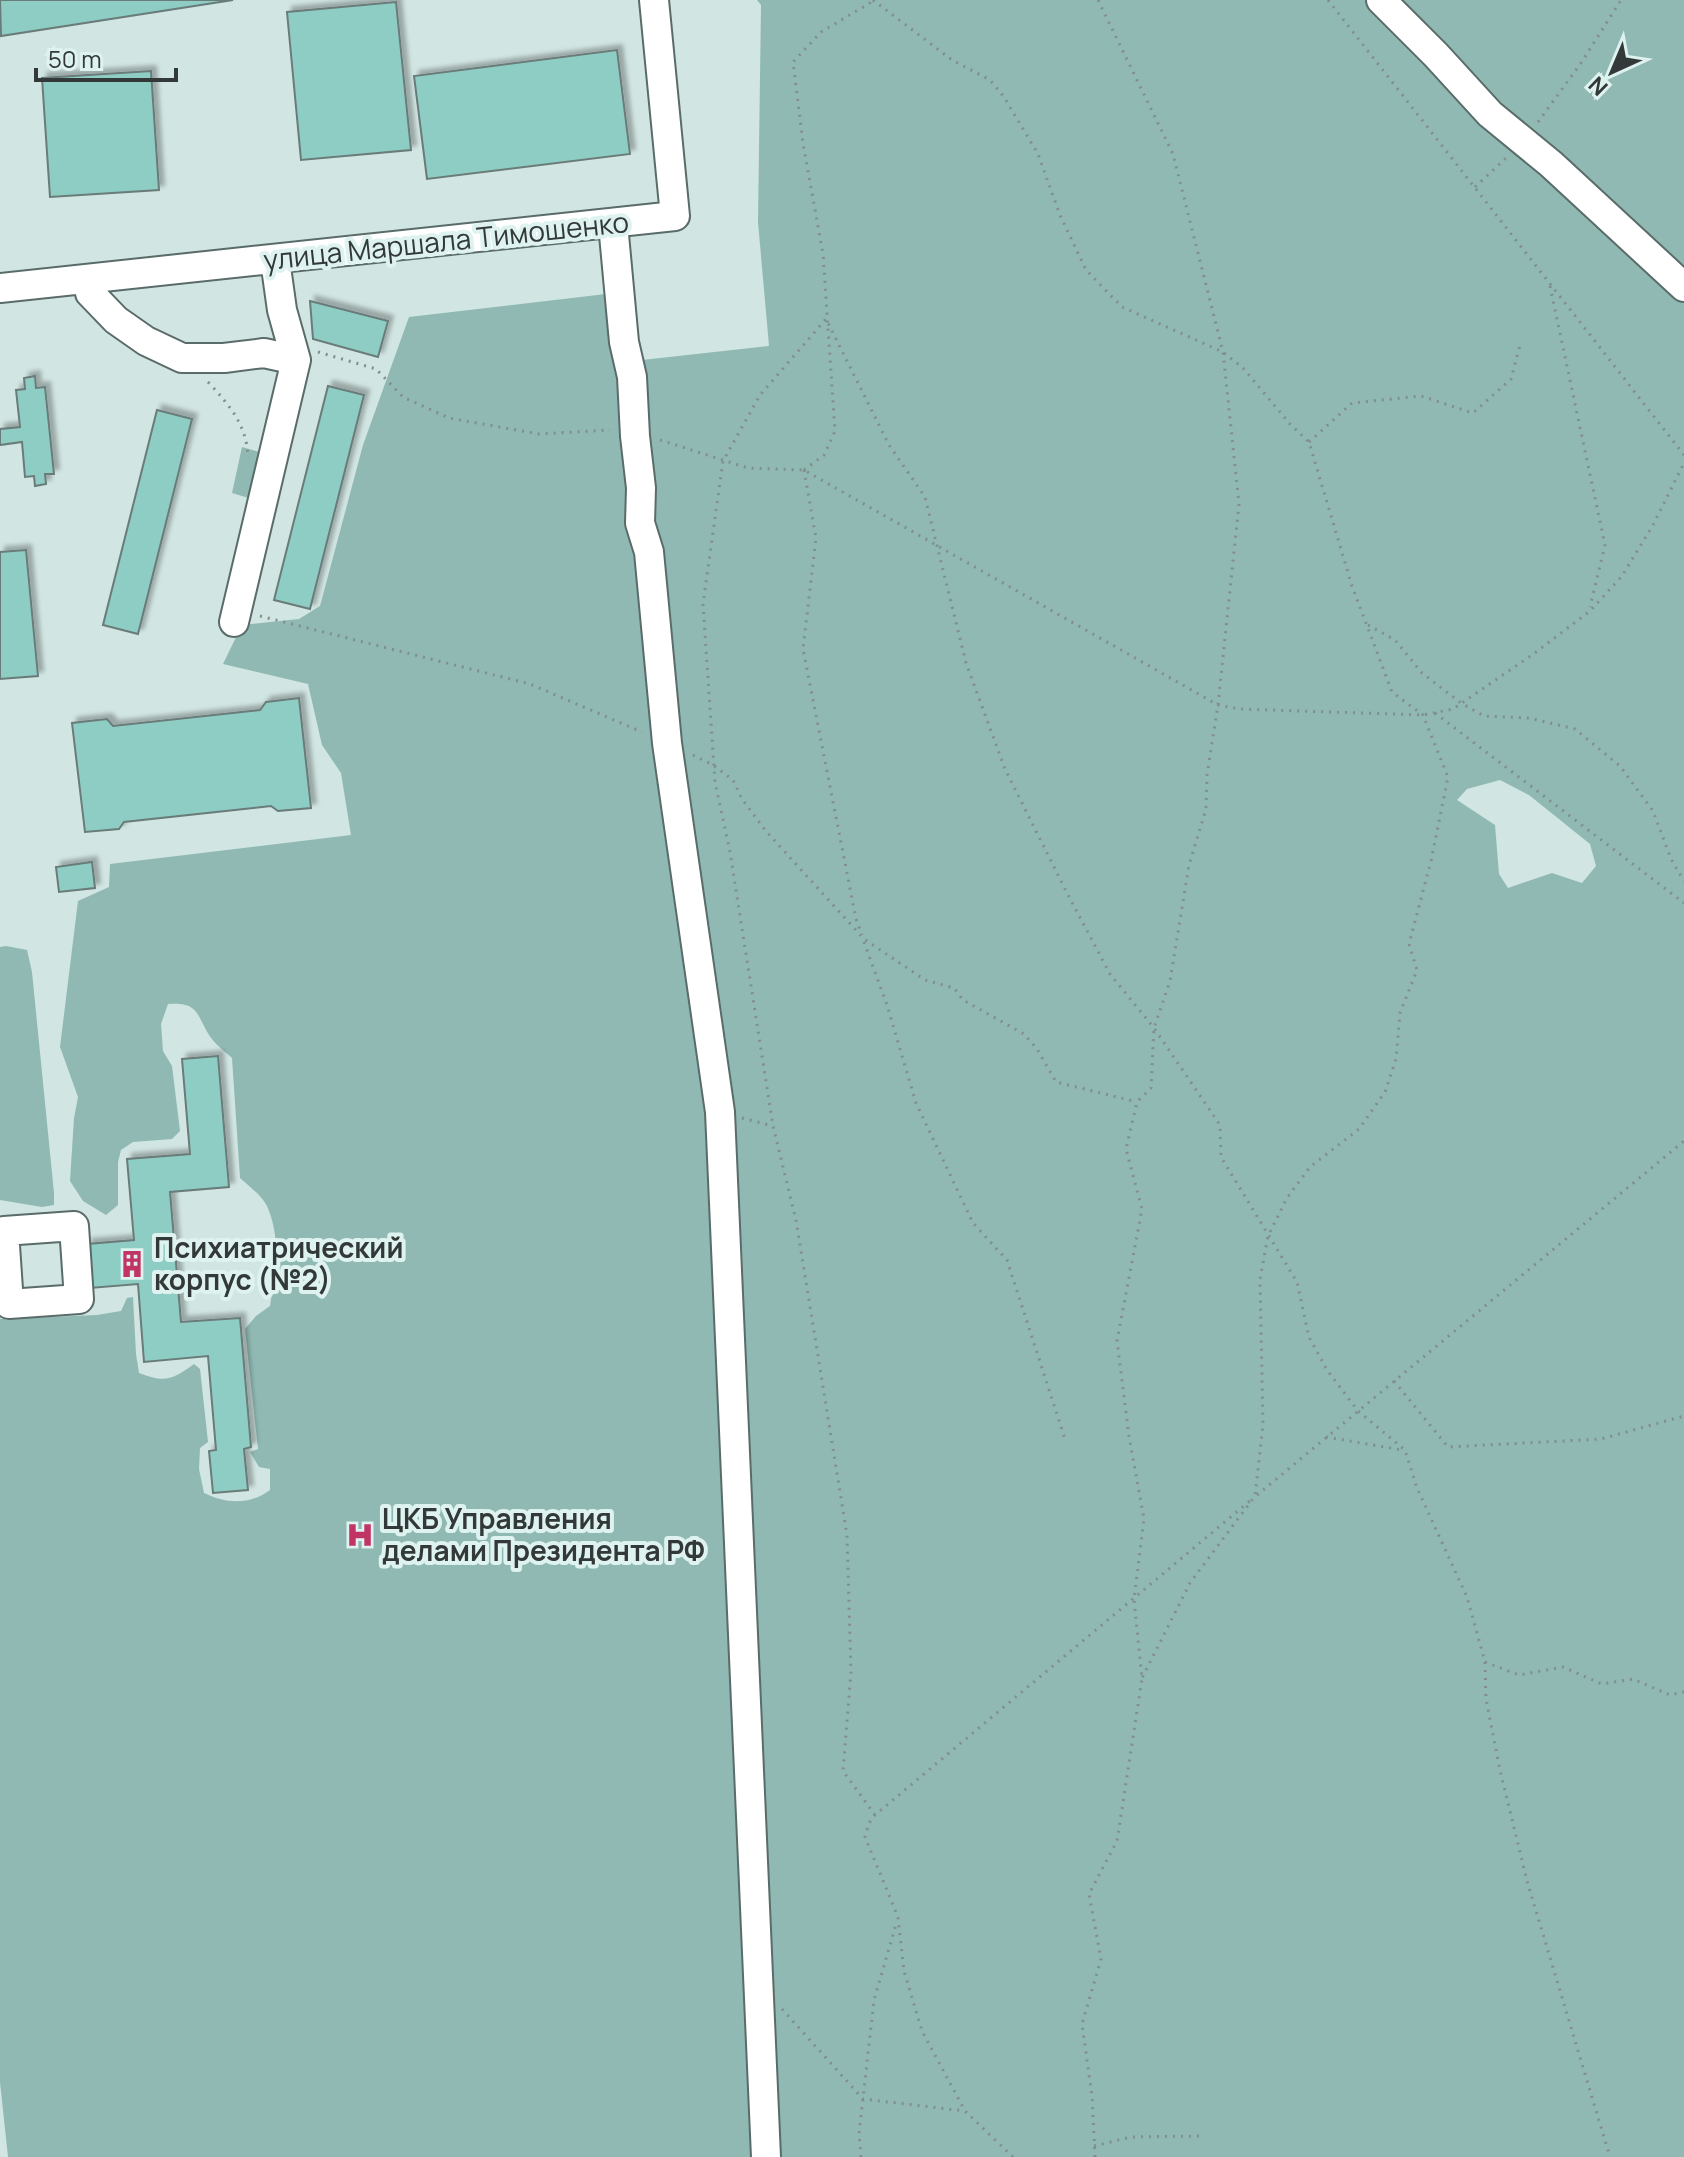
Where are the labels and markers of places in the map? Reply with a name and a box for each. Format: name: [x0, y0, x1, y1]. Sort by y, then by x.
place label: Психиатрический корпус (№2): [154, 1228, 403, 1298]
building icon: Психиатрический корпус (№2): [117, 1249, 147, 1279]
place label: ЦКБ Управления делами Президента РФ: [382, 1499, 705, 1569]
hospital icon: ЦКБ Управления делами Президента РФ: [345, 1520, 375, 1550]

